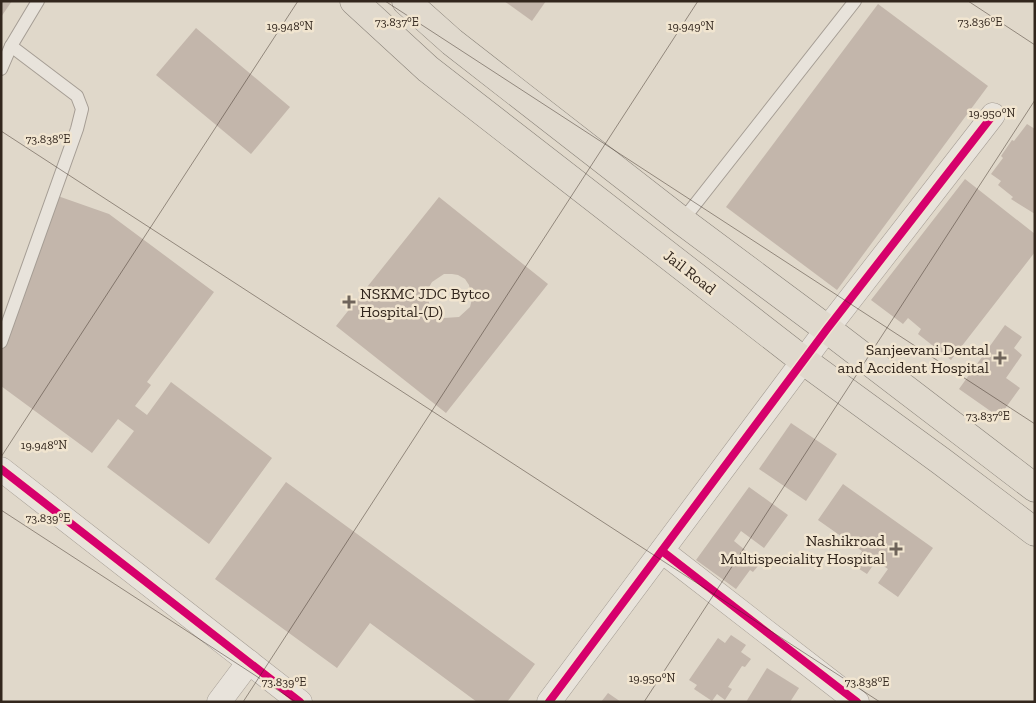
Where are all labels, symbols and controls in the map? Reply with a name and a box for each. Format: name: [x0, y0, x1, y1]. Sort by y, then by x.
text: 73.837°E: [375, 15, 419, 29]
text: 73.836°E: [958, 15, 1002, 29]
text: 19.948°N: [267, 19, 313, 33]
text: 19.949°N: [668, 19, 714, 33]
text: 19.950°N: [969, 106, 1015, 120]
text: 73.838°E: [26, 132, 70, 146]
street label: Jail Road: [660, 246, 720, 299]
place label: NSKMC JDC Bytco Hospital-(D): [360, 284, 490, 321]
marker: NSKMC JDC Bytco Hospital-(D): [342, 295, 356, 309]
place label: Sanjeevani Dental and Accident Hospital: [838, 340, 989, 377]
marker: Sanjeevani Dental and Accident Hospital: [993, 351, 1007, 365]
text: 73.837°E: [966, 409, 1010, 423]
text: 19.948°N: [21, 438, 67, 452]
text: 73.839°E: [26, 511, 70, 525]
place label: Nashikroad Multispeciality Hospital: [720, 531, 885, 568]
marker: Nashikroad Multispeciality Hospital: [889, 542, 903, 556]
text: 19.950°N: [629, 671, 675, 685]
text: 73.839°E: [262, 675, 306, 689]
text: 73.838°E: [845, 675, 889, 689]

